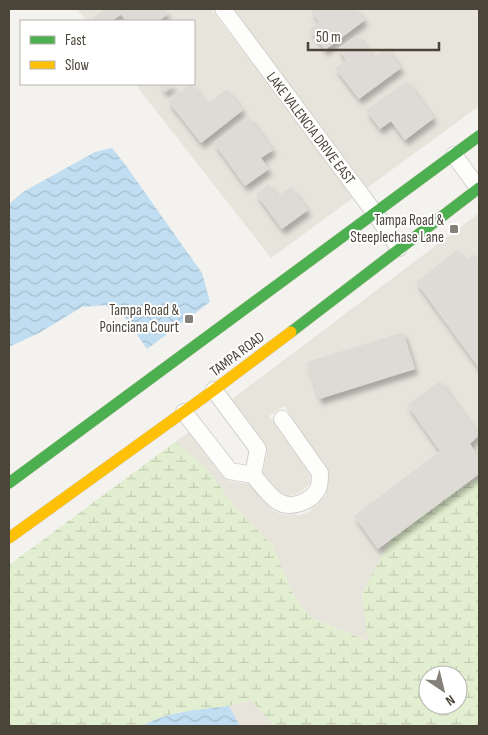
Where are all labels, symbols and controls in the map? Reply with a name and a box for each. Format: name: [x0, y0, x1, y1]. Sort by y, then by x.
legend: [20, 20, 195, 85]
scale bar: [308, 20, 439, 52]
text: 50 m: [316, 28, 341, 47]
text: Fast: [65, 31, 87, 50]
text: Slow: [65, 56, 89, 75]
street label: LAKE VALENCIA DRIVE EAST: [262, 68, 359, 188]
place label: Tampa Road & Steeplechase Lane: [350, 211, 444, 247]
marker: Tampa Road & Steeplechase Lane: [448, 223, 460, 235]
place label: Tampa Road & Poinciana Court: [99, 301, 179, 337]
marker: Tampa Road & Poinciana Court: [183, 313, 195, 325]
street label: TAMPA ROAD: [206, 328, 268, 381]
north arrow: [418, 665, 468, 715]
text: N: [442, 691, 458, 709]

